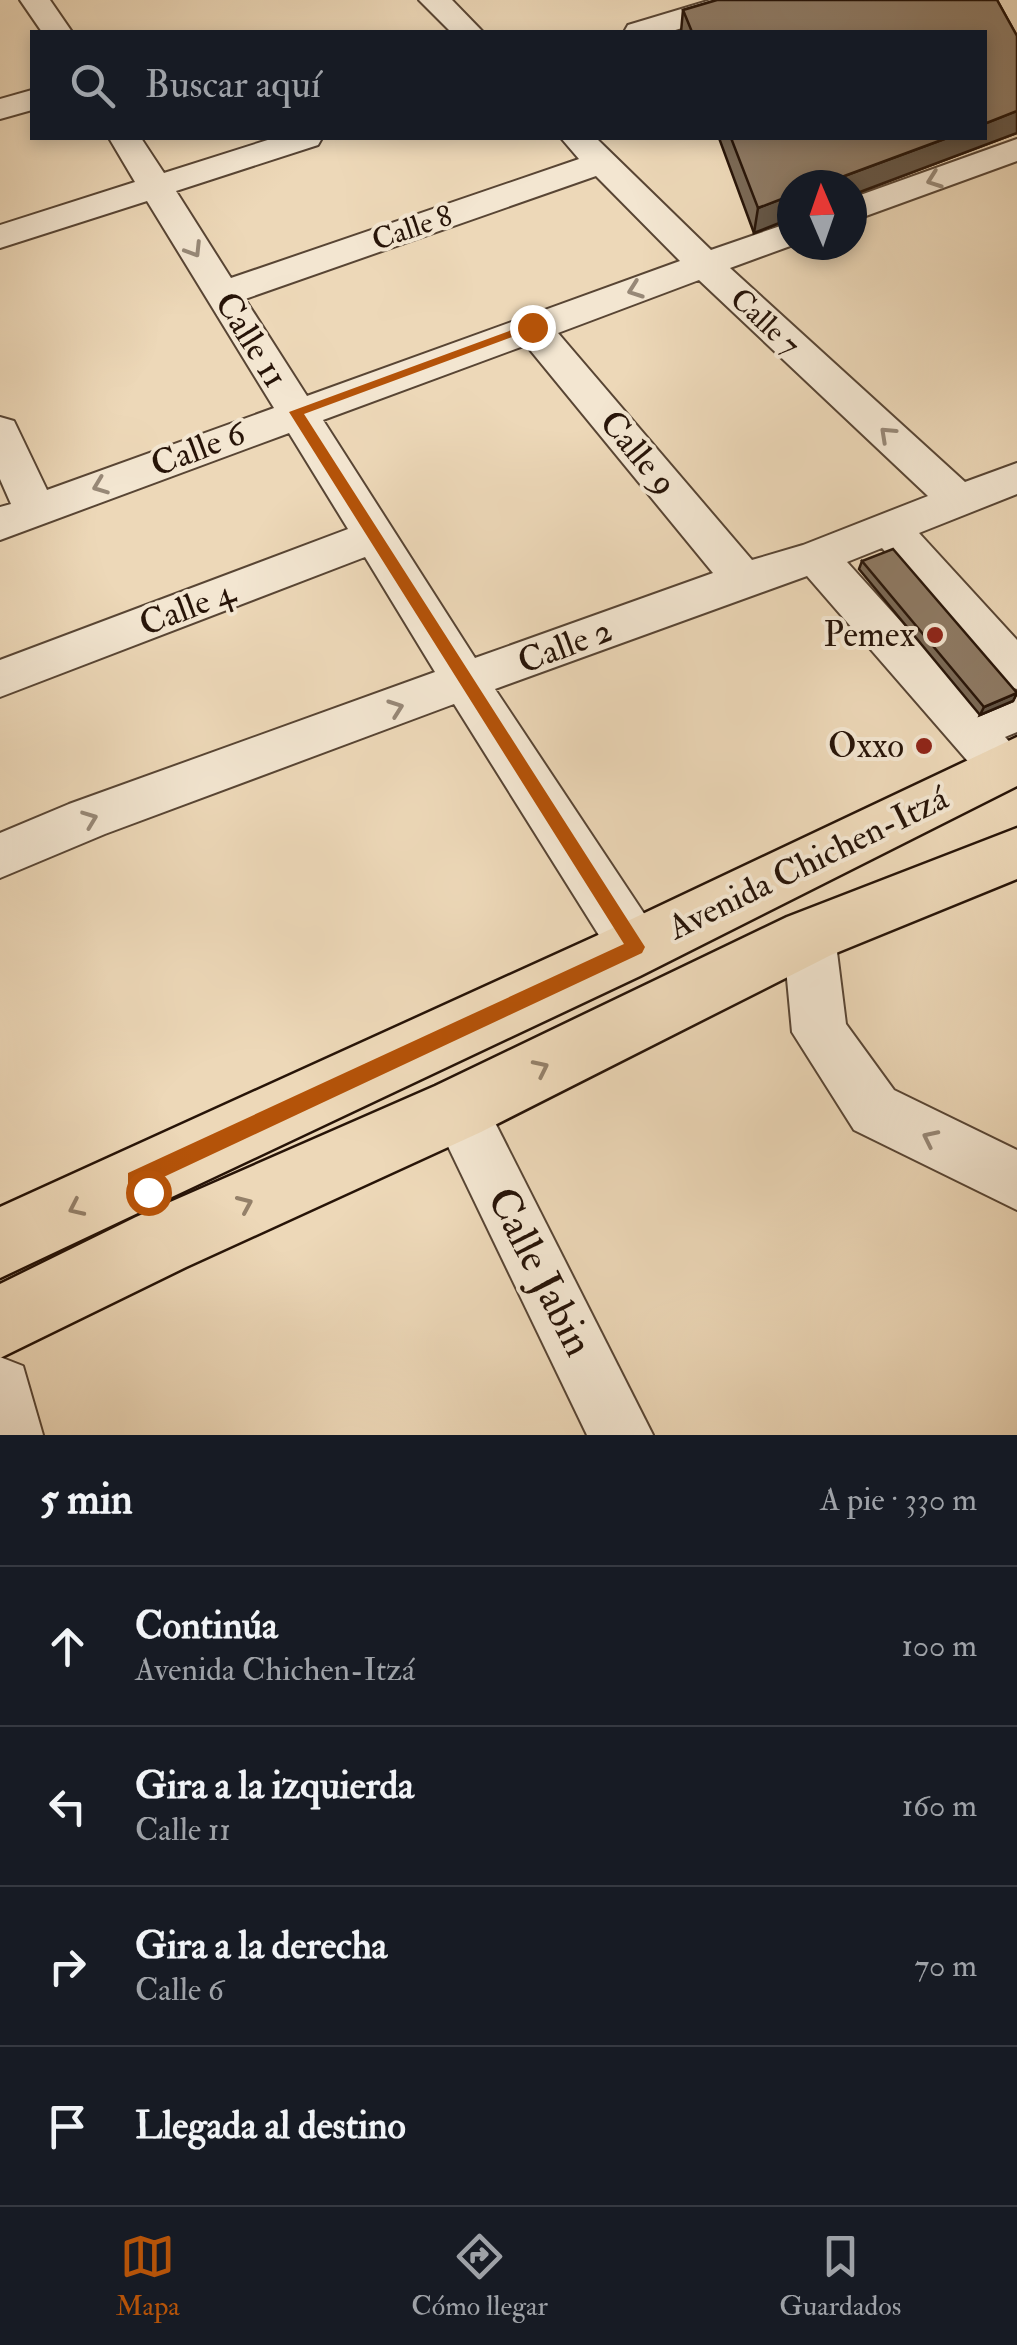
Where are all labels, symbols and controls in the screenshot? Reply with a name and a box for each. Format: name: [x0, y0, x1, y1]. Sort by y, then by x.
search box: [30, 30, 987, 140]
icon: search: [65, 58, 120, 113]
text: Buscar aquí: [145, 61, 321, 109]
one-way arrow: [927, 168, 944, 188]
north arrow: [777, 170, 867, 260]
street label: Calle 8: [367, 197, 457, 259]
one-way arrow: [182, 239, 201, 257]
one-way arrow: [627, 278, 644, 299]
street label: Calle 7: [722, 280, 808, 364]
street label: Calle 11: [205, 284, 297, 396]
route end: [510, 305, 556, 351]
street label: Calle 9: [590, 401, 686, 505]
street label: Calle 6: [145, 410, 254, 487]
one-way arrow: [880, 428, 899, 446]
one-way arrow: [92, 474, 109, 495]
street label: Calle 4: [133, 569, 243, 646]
street label: Calle 2: [512, 608, 618, 684]
place label: Pemex: [824, 613, 915, 657]
marker: Pemex: [924, 624, 946, 646]
one-way arrow: [386, 700, 403, 720]
place label: Oxxo: [828, 724, 904, 768]
marker: Oxxo: [913, 735, 935, 757]
street label: Avenida Chichen-Itzá: [660, 776, 956, 950]
one-way arrow: [80, 810, 98, 830]
one-way arrow: [530, 1061, 548, 1081]
one-way arrow: [922, 1131, 940, 1150]
route start: [126, 1170, 172, 1216]
street label: Calle Jabin: [475, 1179, 605, 1365]
one-way arrow: [68, 1195, 86, 1215]
one-way arrow: [235, 1196, 253, 1216]
text: 5 min: [40, 1474, 133, 1526]
text: A pie · 330 m: [820, 1480, 977, 1520]
text: Continúa: [135, 1602, 278, 1650]
icon: ahead: [40, 1619, 95, 1674]
text: 100 m: [901, 1626, 977, 1666]
text: Avenida Chichen-Itzá: [135, 1650, 415, 1690]
text: Gira a la izquierda: [135, 1762, 414, 1810]
icon: left: [40, 1779, 95, 1834]
text: 160 m: [902, 1786, 977, 1826]
text: Calle 11: [135, 1810, 231, 1850]
text: Gira a la derecha: [135, 1922, 387, 1970]
icon: right: [40, 1939, 95, 1994]
text: 70 m: [914, 1946, 977, 1986]
text: Calle 6: [135, 1970, 224, 2010]
icon: arrive: [40, 2099, 95, 2154]
text: Llegada al destino: [135, 2102, 406, 2150]
tab: Mapa: [116, 2229, 180, 2324]
tab: Cómo llegar: [411, 2229, 548, 2324]
tab: Guardados: [779, 2229, 901, 2324]

